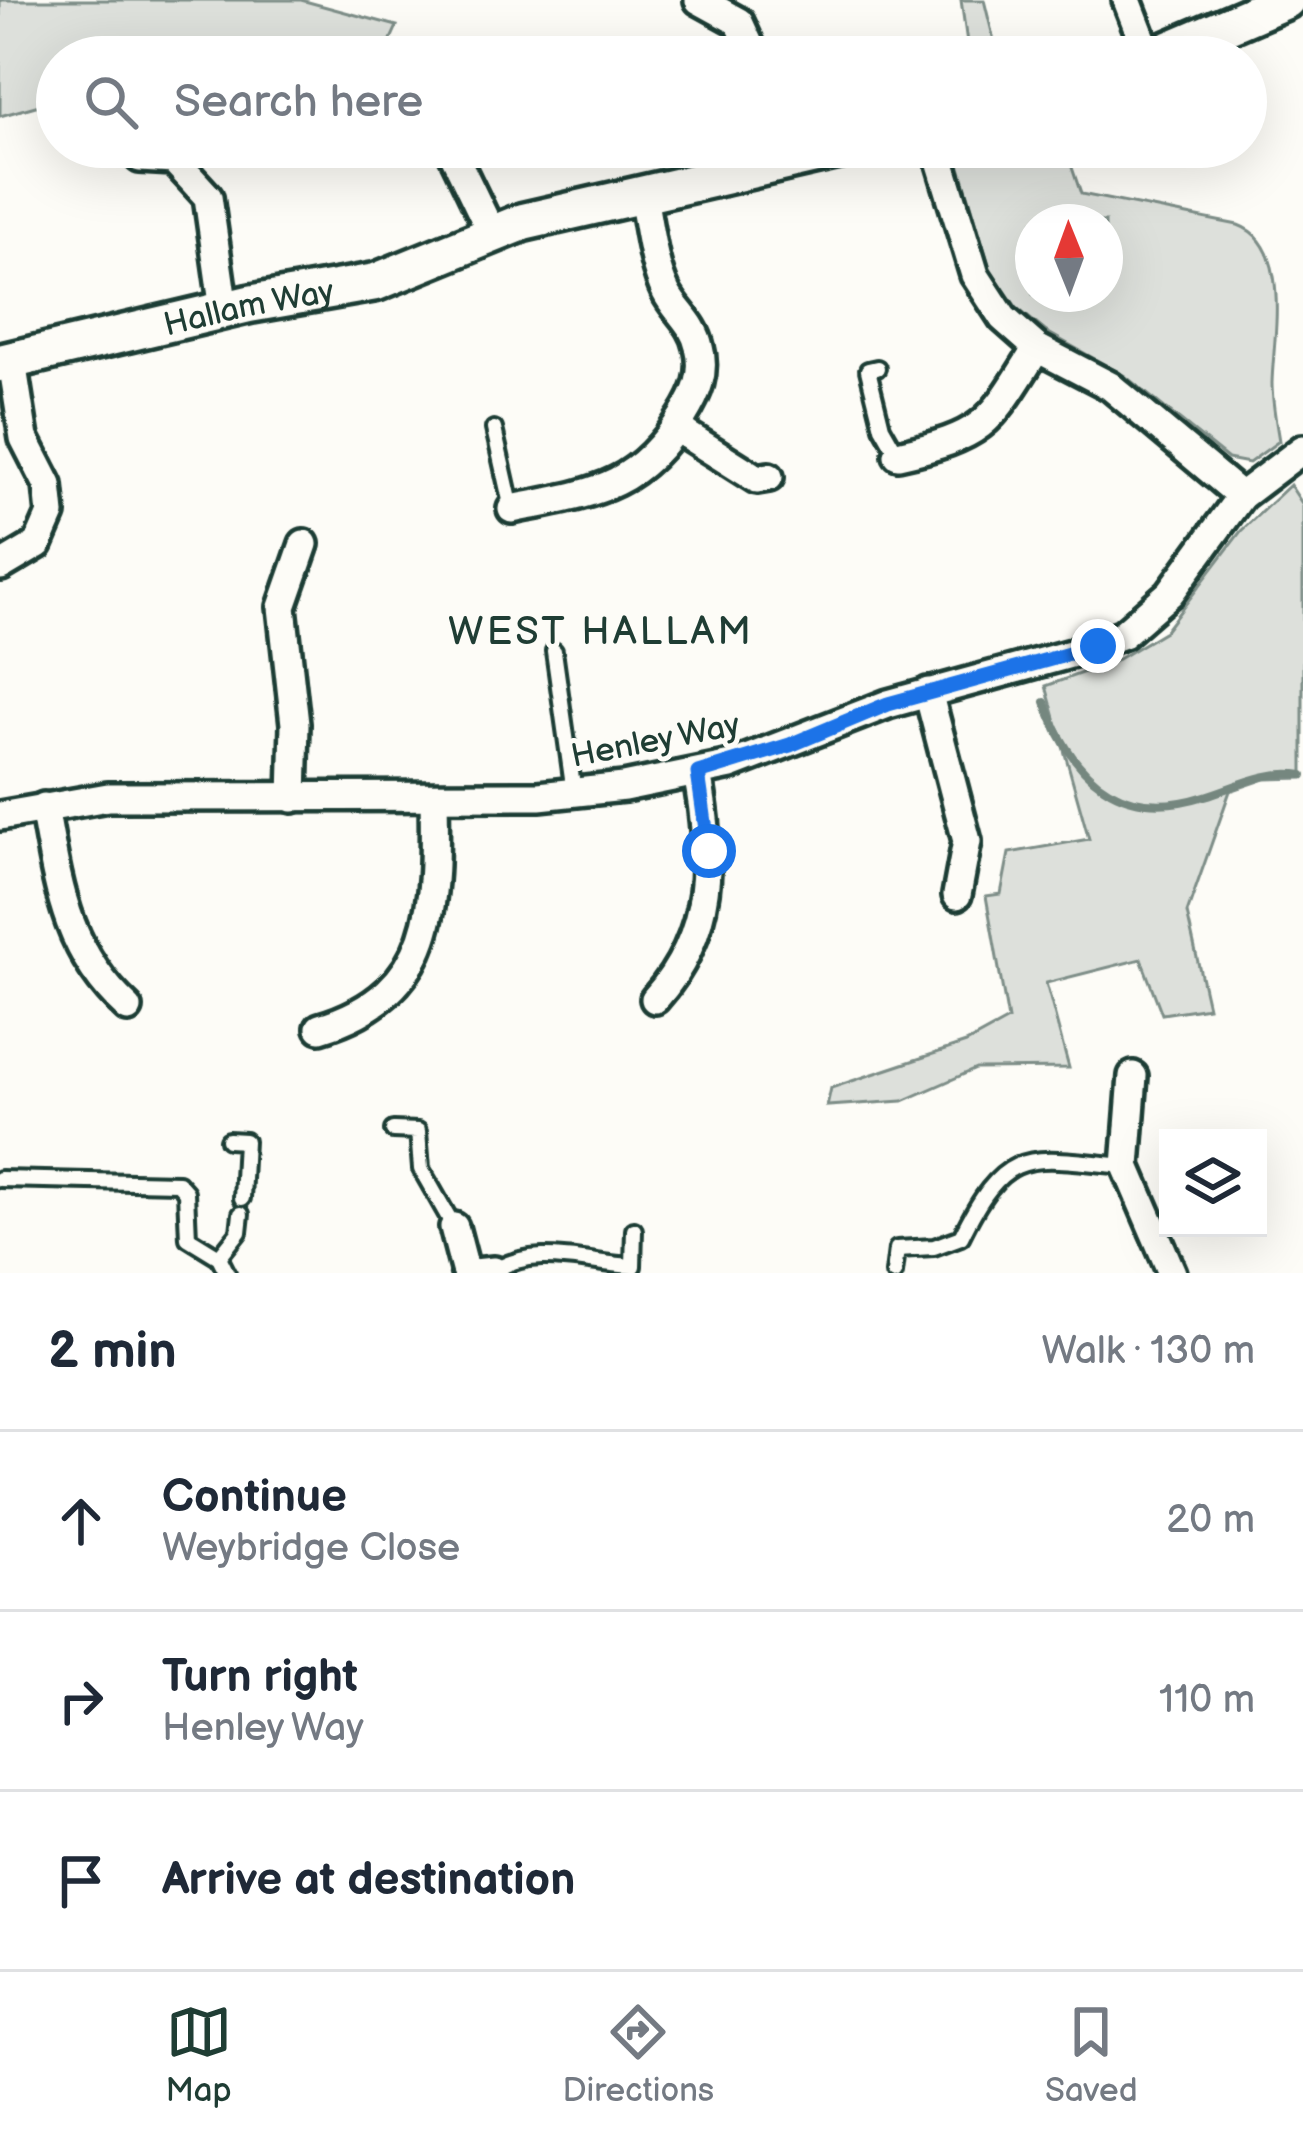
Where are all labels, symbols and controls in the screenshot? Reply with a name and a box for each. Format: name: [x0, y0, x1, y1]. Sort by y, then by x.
search box: [36, 36, 1267, 168]
icon: search: [78, 69, 144, 135]
text: Search here: [174, 75, 423, 130]
north arrow: [1015, 204, 1123, 312]
street label: Hallam Way: [160, 272, 337, 346]
district label: WEST HALLAM: [448, 609, 754, 656]
route end: [1071, 619, 1125, 673]
street label: Henley Way: [568, 705, 743, 777]
route start: [682, 824, 736, 878]
map controls: [1159, 1129, 1267, 1237]
button: layers: [1159, 1129, 1267, 1237]
text: 2 min: [48, 1321, 177, 1382]
text: Walk · 130 m: [1042, 1328, 1255, 1375]
text: Continue: [162, 1470, 347, 1525]
icon: ahead: [48, 1488, 114, 1554]
text: 20 m: [1166, 1497, 1255, 1544]
text: Weybridge Close: [162, 1525, 460, 1572]
text: Turn right: [162, 1650, 358, 1705]
icon: right: [48, 1668, 114, 1734]
text: 110 m: [1159, 1677, 1255, 1724]
text: Henley Way: [162, 1705, 364, 1752]
icon: arrive: [48, 1848, 114, 1914]
text: Arrive at destination: [162, 1853, 575, 1908]
tab: Map: [165, 1999, 232, 2111]
tab: Directions: [562, 1999, 714, 2111]
tab: Saved: [1045, 1999, 1138, 2111]

